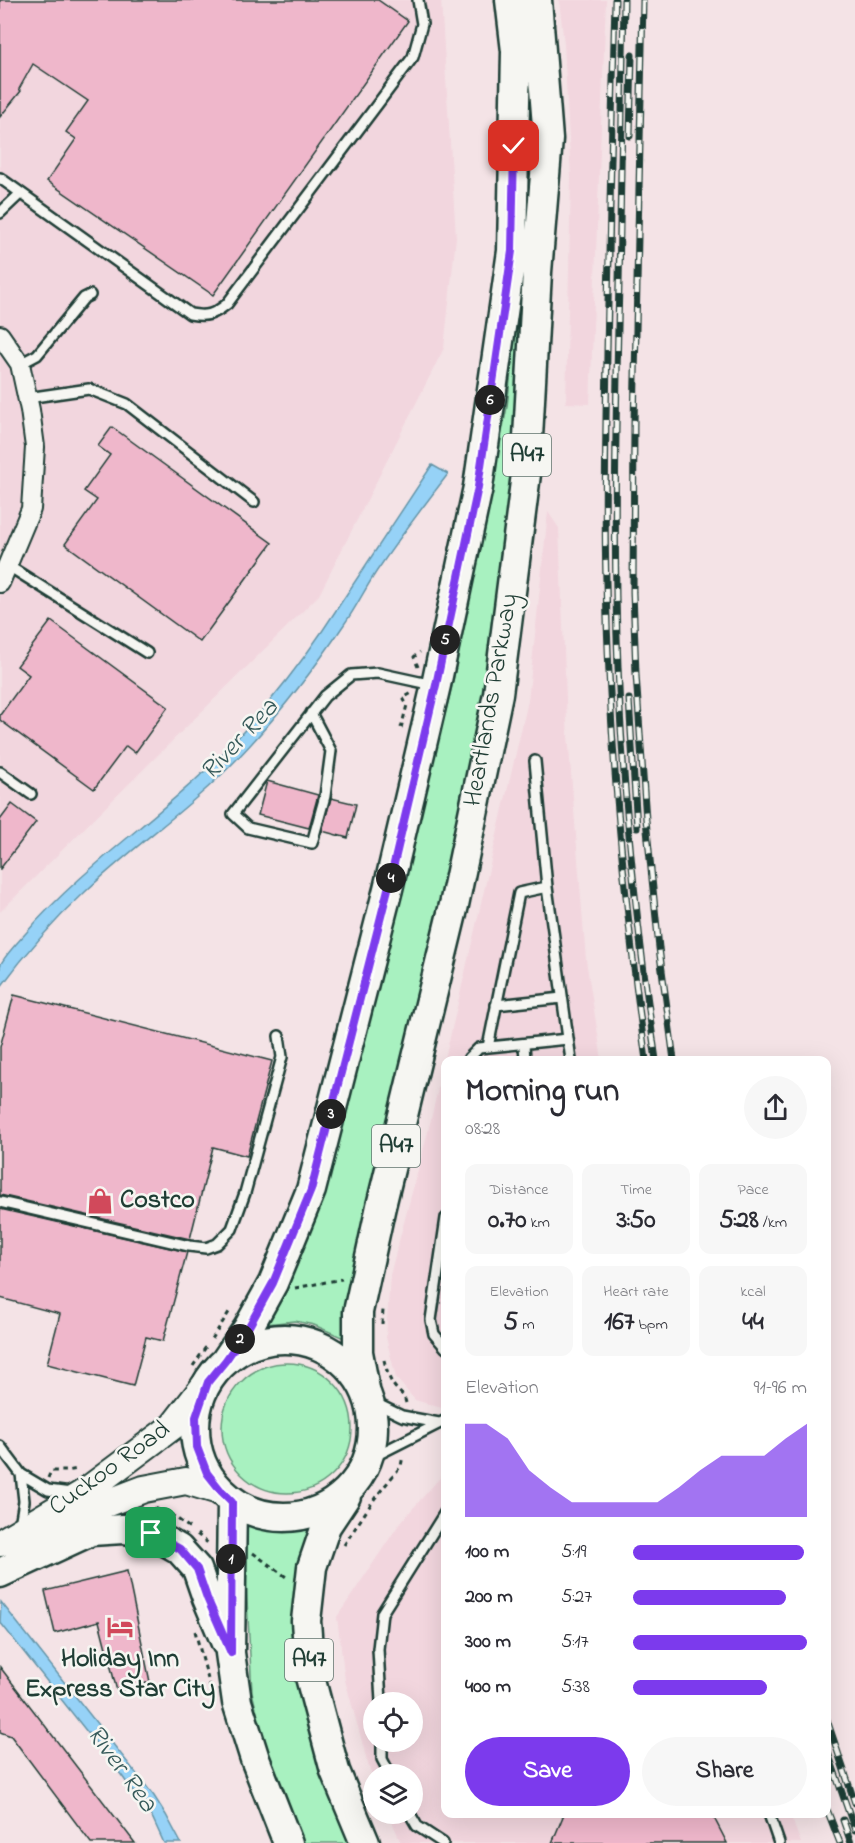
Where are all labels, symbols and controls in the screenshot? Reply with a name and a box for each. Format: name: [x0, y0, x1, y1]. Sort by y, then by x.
pin: [488, 120, 539, 171]
icon: check: [497, 129, 530, 162]
pin: 6: [475, 385, 505, 415]
text: 6: [486, 388, 494, 412]
road number: A47: [503, 434, 551, 476]
street label: Heartlands Parkway: [455, 590, 529, 810]
pin: 5: [430, 625, 460, 655]
text: 5: [440, 628, 450, 652]
water label: River Rea: [192, 690, 289, 790]
pin: 4: [376, 863, 406, 893]
text: 4: [388, 866, 394, 890]
text: Morning run: [465, 1068, 619, 1116]
button: share: [744, 1076, 807, 1139]
pin: 3: [316, 1099, 346, 1129]
text: 3: [328, 1102, 334, 1126]
text: 08:28: [465, 1115, 500, 1144]
road number: A47: [372, 1125, 420, 1167]
text: Distance: [490, 1178, 548, 1202]
text: Time: [620, 1178, 652, 1202]
text: Pace: [737, 1178, 769, 1202]
place label: Costco: [120, 1182, 195, 1220]
shop icon: Costco: [85, 1186, 115, 1216]
text: 0.70: [488, 1202, 527, 1240]
text: 3:50: [616, 1202, 656, 1240]
text: 5:28: [719, 1202, 759, 1240]
text: km: [527, 1211, 550, 1235]
text: /km: [759, 1211, 787, 1235]
text: Elevation: [490, 1280, 548, 1304]
text: Heart rate: [603, 1280, 669, 1304]
text: kcal: [740, 1280, 766, 1304]
text: 5: [503, 1304, 518, 1342]
text: 167: [604, 1304, 634, 1342]
text: 44: [742, 1304, 764, 1342]
text: m: [518, 1313, 535, 1337]
text: bpm: [634, 1313, 668, 1337]
pin: 2: [225, 1324, 255, 1354]
text: 2: [236, 1327, 244, 1351]
text: Elevation: [465, 1374, 539, 1403]
text: 91–96 m: [754, 1374, 807, 1403]
street label: Cuckoo Road: [41, 1412, 179, 1526]
pin: [125, 1507, 176, 1558]
icon: arrive: [134, 1516, 167, 1549]
text: 100 m: [465, 1538, 509, 1567]
text: 5:19: [561, 1538, 587, 1567]
pin: 1: [216, 1544, 246, 1574]
text: 1: [228, 1547, 234, 1571]
text: 200 m: [465, 1583, 513, 1612]
text: 5:27: [561, 1583, 592, 1612]
hotel icon: Holiday Inn Express Star City: [105, 1612, 135, 1642]
text: 300 m: [465, 1628, 511, 1657]
text: 5:17: [561, 1628, 589, 1657]
road number: A47: [285, 1639, 333, 1681]
place label: Holiday Inn Express Star City: [25, 1641, 215, 1709]
text: 400 m: [465, 1673, 511, 1702]
text: 5:38: [561, 1673, 590, 1702]
map controls: [363, 1692, 423, 1824]
button: locate: [363, 1692, 423, 1752]
water label: River Rea: [76, 1717, 166, 1821]
button: Save: [465, 1737, 630, 1806]
button: Share: [642, 1737, 807, 1806]
button: layers: [363, 1764, 423, 1824]

